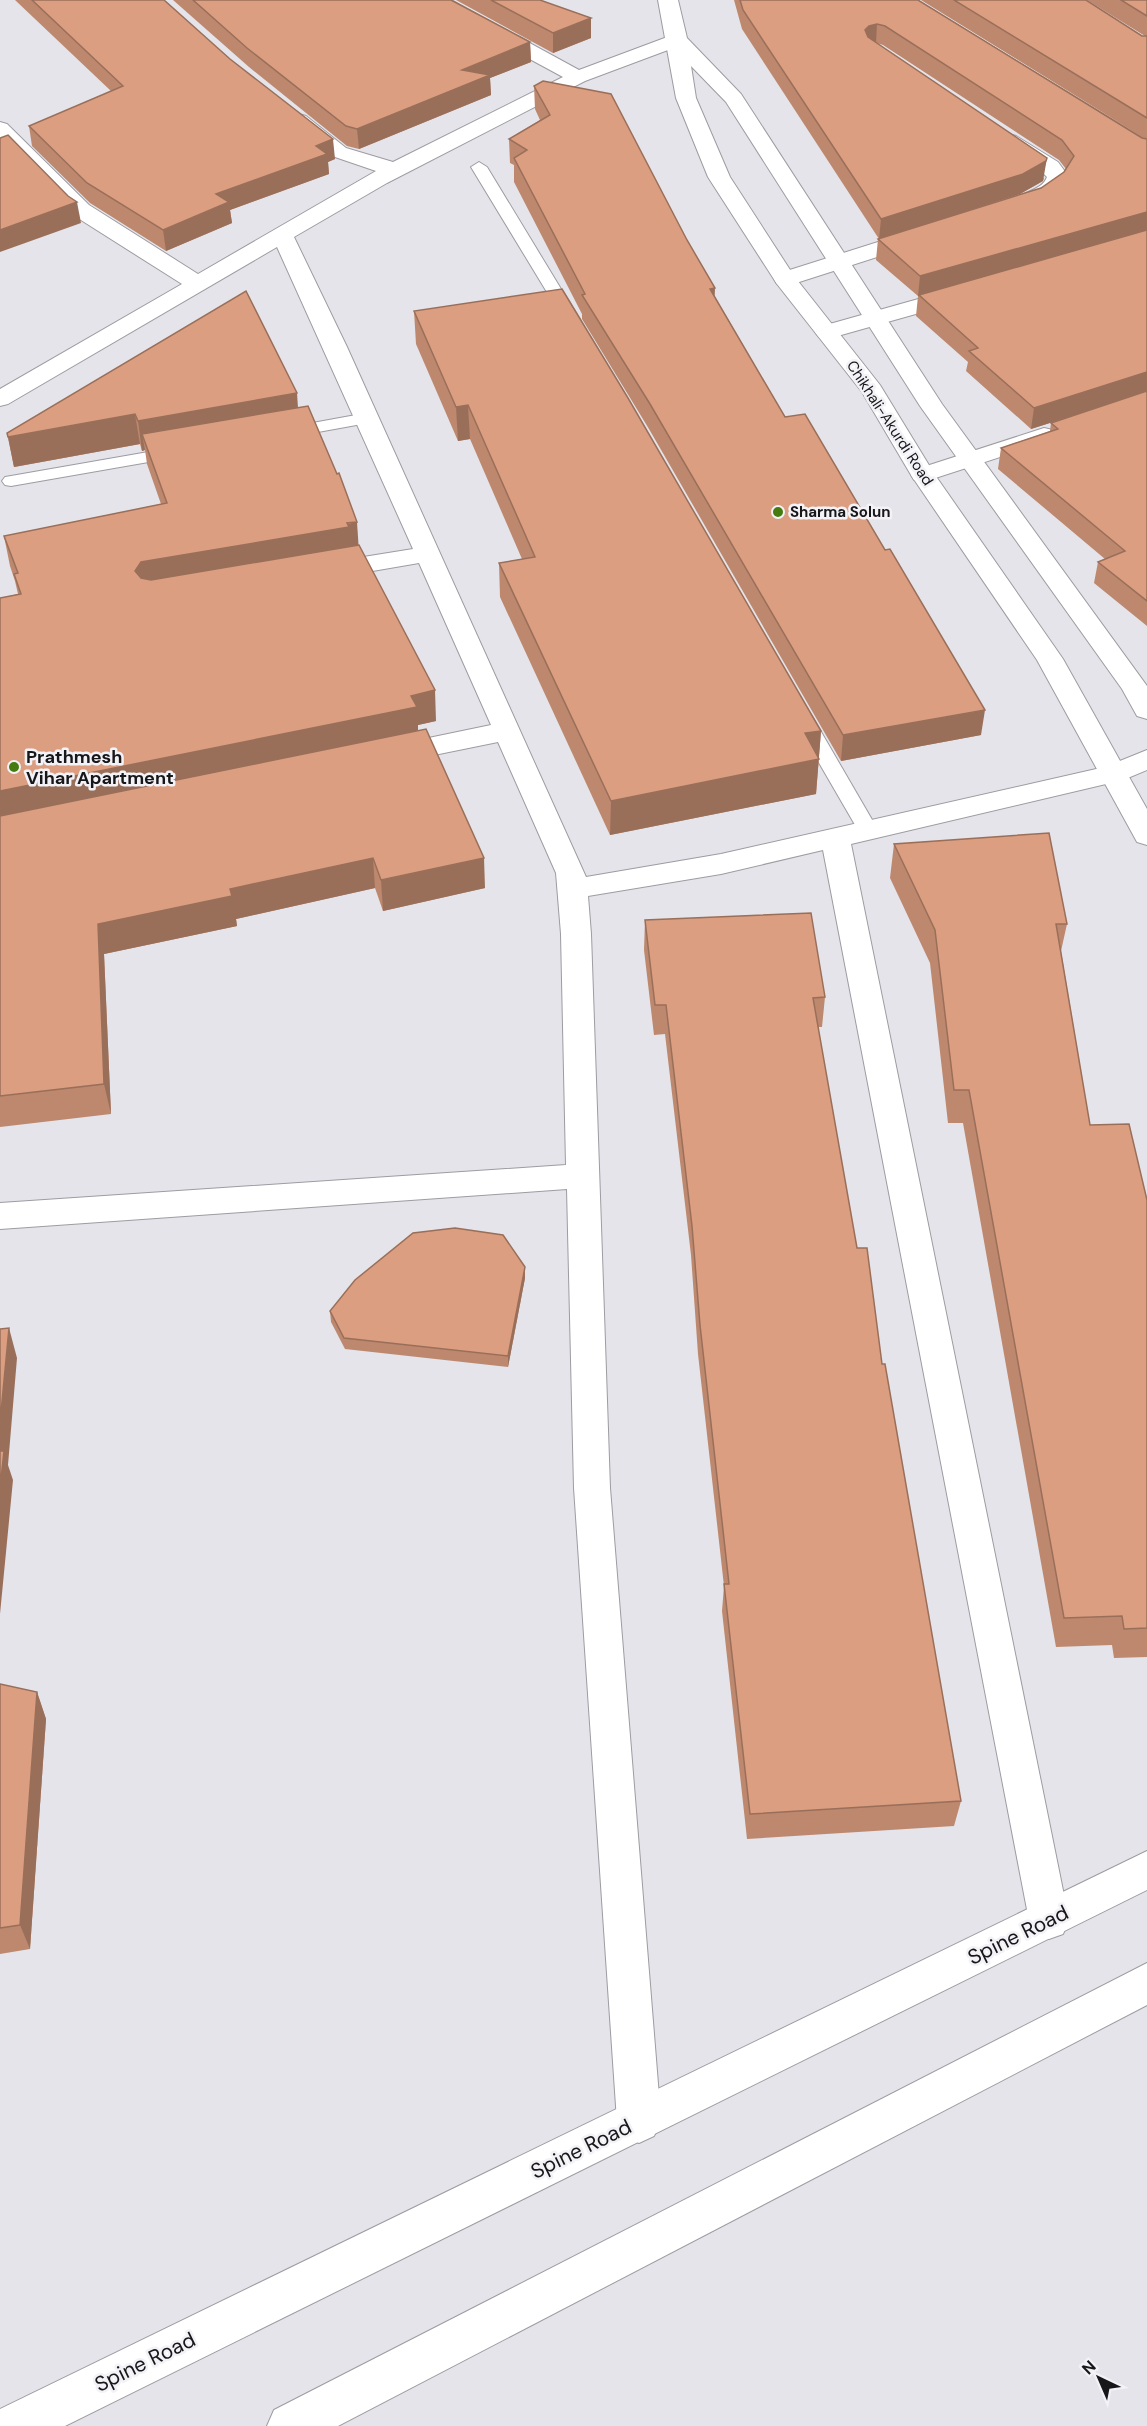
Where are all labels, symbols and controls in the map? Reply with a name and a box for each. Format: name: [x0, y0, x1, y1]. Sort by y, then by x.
street label: Chikhali-Akurdi Road: [842, 357, 938, 489]
place label: Sharma Solun: [790, 502, 890, 522]
marker: Sharma Solun: [771, 505, 785, 519]
place label: Prathmesh Vihar Apartment: [26, 745, 174, 790]
marker: Prathmesh Vihar Apartment: [7, 760, 21, 774]
street label: Spine Road: [963, 1899, 1073, 1971]
street label: Spine Road: [526, 2113, 636, 2185]
street label: Spine Road: [90, 2326, 200, 2398]
north arrow: [1069, 2348, 1129, 2408]
text: N: [1077, 2356, 1100, 2379]

